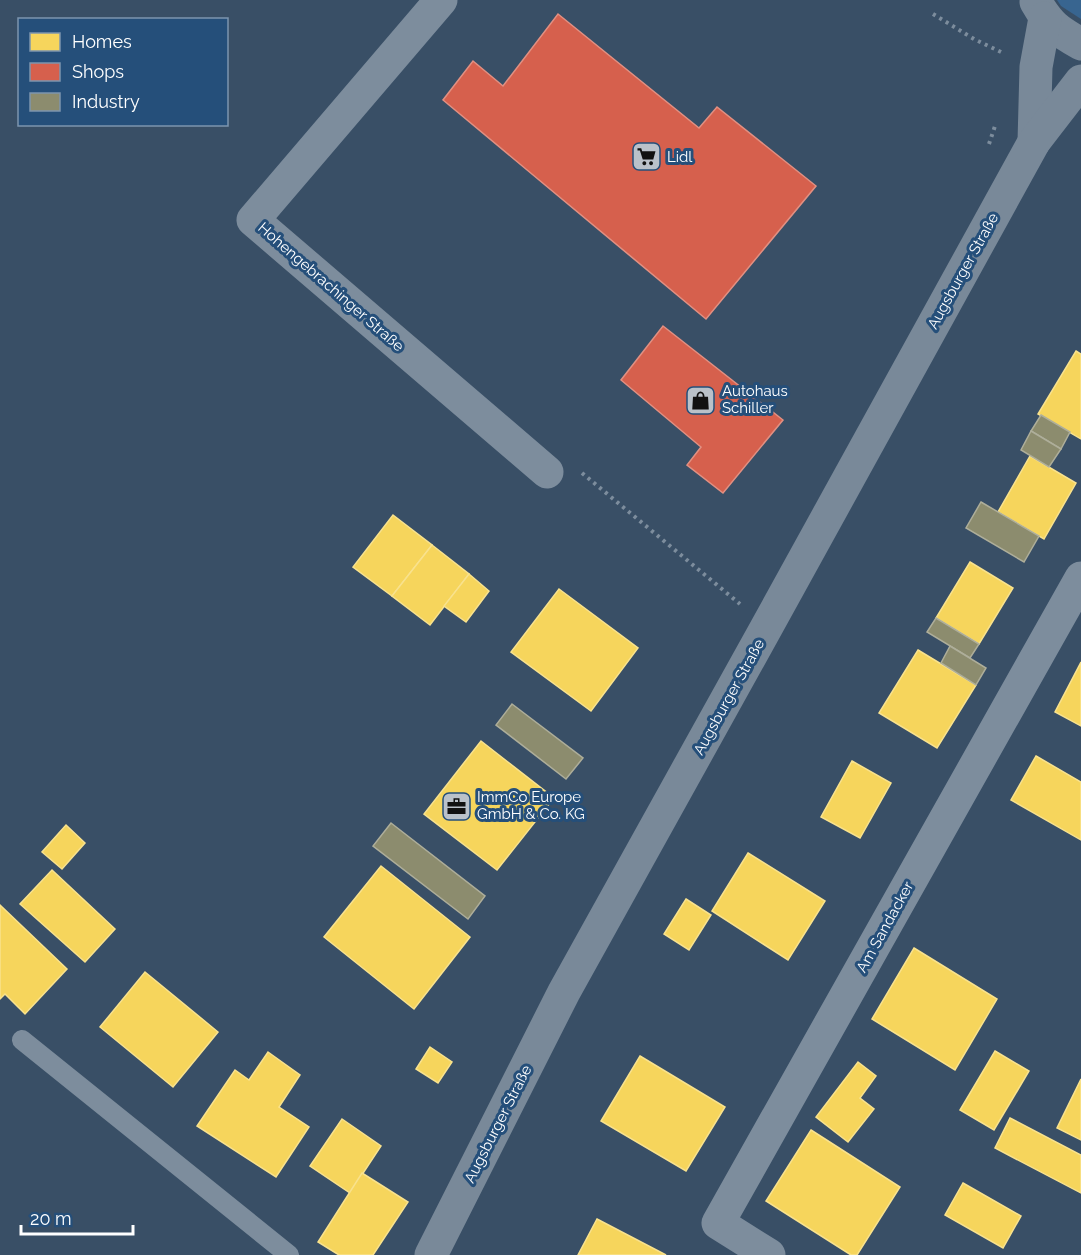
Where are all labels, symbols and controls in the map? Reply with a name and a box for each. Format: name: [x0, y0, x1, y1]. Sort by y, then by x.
legend: [18, 18, 228, 126]
text: Homes: [72, 31, 132, 52]
text: Shops: [72, 61, 124, 82]
text: Industry: [72, 91, 140, 112]
supermarket icon: Lidl: [630, 141, 662, 173]
place label: Lidl: [667, 148, 693, 166]
street label: Augsburger Straße: [924, 210, 1002, 332]
street label: Hohengebrachinger Straße: [254, 219, 408, 355]
place label: Autohaus Schiller: [722, 382, 788, 417]
shop icon: Autohaus Schiller: [685, 384, 717, 416]
street label: Augsburger Straße: [690, 636, 768, 758]
place label: ImmCo Europe GmbH & Co. KG: [477, 788, 585, 823]
office icon: ImmCo Europe GmbH & Co. KG: [440, 790, 472, 822]
street label: Am Sandacker: [853, 878, 918, 976]
street label: Augsburger Straße: [460, 1062, 536, 1186]
scale bar: [21, 1198, 134, 1236]
text: 20 m: [30, 1208, 72, 1229]

